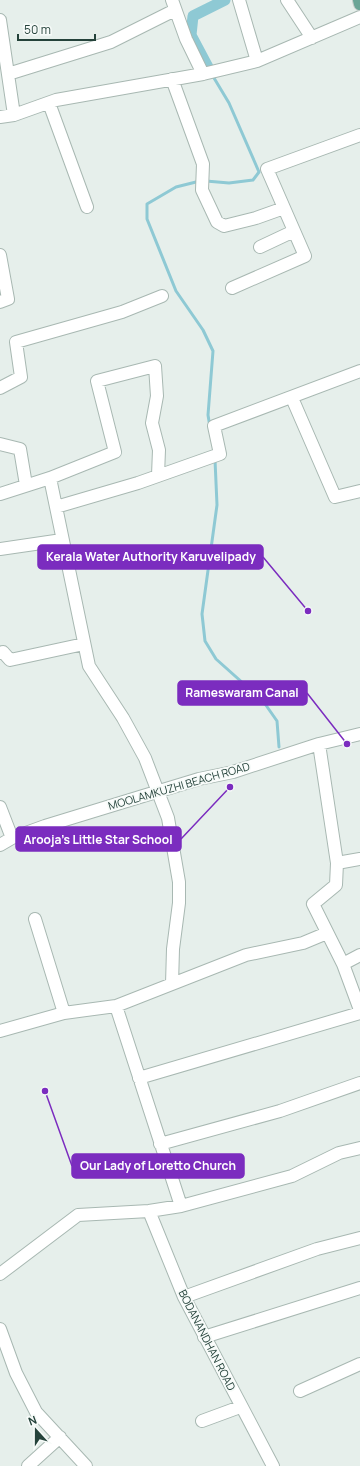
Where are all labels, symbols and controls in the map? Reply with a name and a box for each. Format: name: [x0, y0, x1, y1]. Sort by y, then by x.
scale bar: [18, 16, 95, 42]
text: 50 m: [24, 21, 51, 38]
callout: Kerala Water Authority Karuvelipady: [38, 545, 263, 569]
text: Kerala Water Authority Karuvelipady: [46, 548, 256, 565]
callout: Rameswaram Canal: [178, 681, 307, 705]
text: Rameswaram Canal: [185, 684, 299, 701]
street label: MOOLAMKUZHI BEACH ROAD: [106, 758, 251, 813]
callout: Arooja's Little Star School: [16, 827, 181, 851]
text: Arooja's Little Star School: [23, 831, 173, 848]
callout: Our Lady of Loretto Church: [72, 1154, 244, 1178]
text: Our Lady of Loretto Church: [80, 1157, 236, 1174]
street label: BODANANDHAN ROAD: [175, 1287, 239, 1393]
north arrow: [16, 1410, 56, 1450]
text: N: [26, 1412, 39, 1429]

